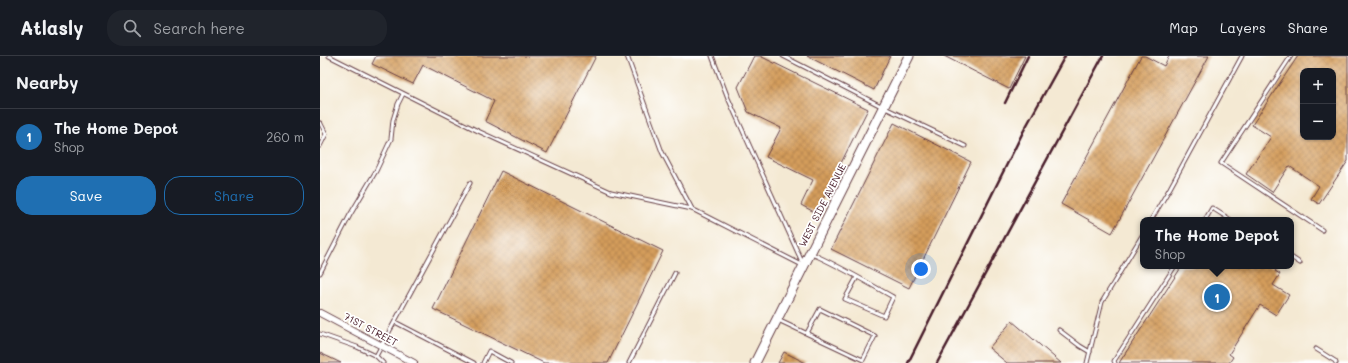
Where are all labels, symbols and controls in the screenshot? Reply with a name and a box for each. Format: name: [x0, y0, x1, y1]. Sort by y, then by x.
search box: [107, 10, 387, 46]
text: Atlasly: [20, 15, 83, 40]
icon: search: [121, 17, 143, 39]
text: Search here: [153, 18, 245, 38]
text: Map: [1169, 18, 1198, 37]
text: Layers: [1220, 18, 1266, 37]
text: Share: [1288, 18, 1328, 37]
map controls: [1300, 68, 1336, 140]
button: +: [1300, 68, 1336, 104]
text: Nearby: [16, 71, 78, 93]
button: −: [1300, 104, 1336, 140]
text: The Home Depot: [54, 118, 178, 138]
text: 1: [26, 128, 32, 145]
text: 260 m: [266, 128, 304, 145]
text: Shop: [54, 138, 84, 155]
street label: WEST SIDE AVENUE: [795, 161, 849, 249]
button: Save: [16, 176, 156, 215]
button: Share: [164, 176, 304, 215]
popup: [1140, 217, 1294, 269]
text: The Home Depot: [1155, 225, 1279, 245]
text: Shop: [1155, 245, 1185, 262]
your location: [911, 259, 931, 279]
pin: 1: [1204, 282, 1230, 312]
street label: 71ST STREET: [342, 309, 401, 349]

